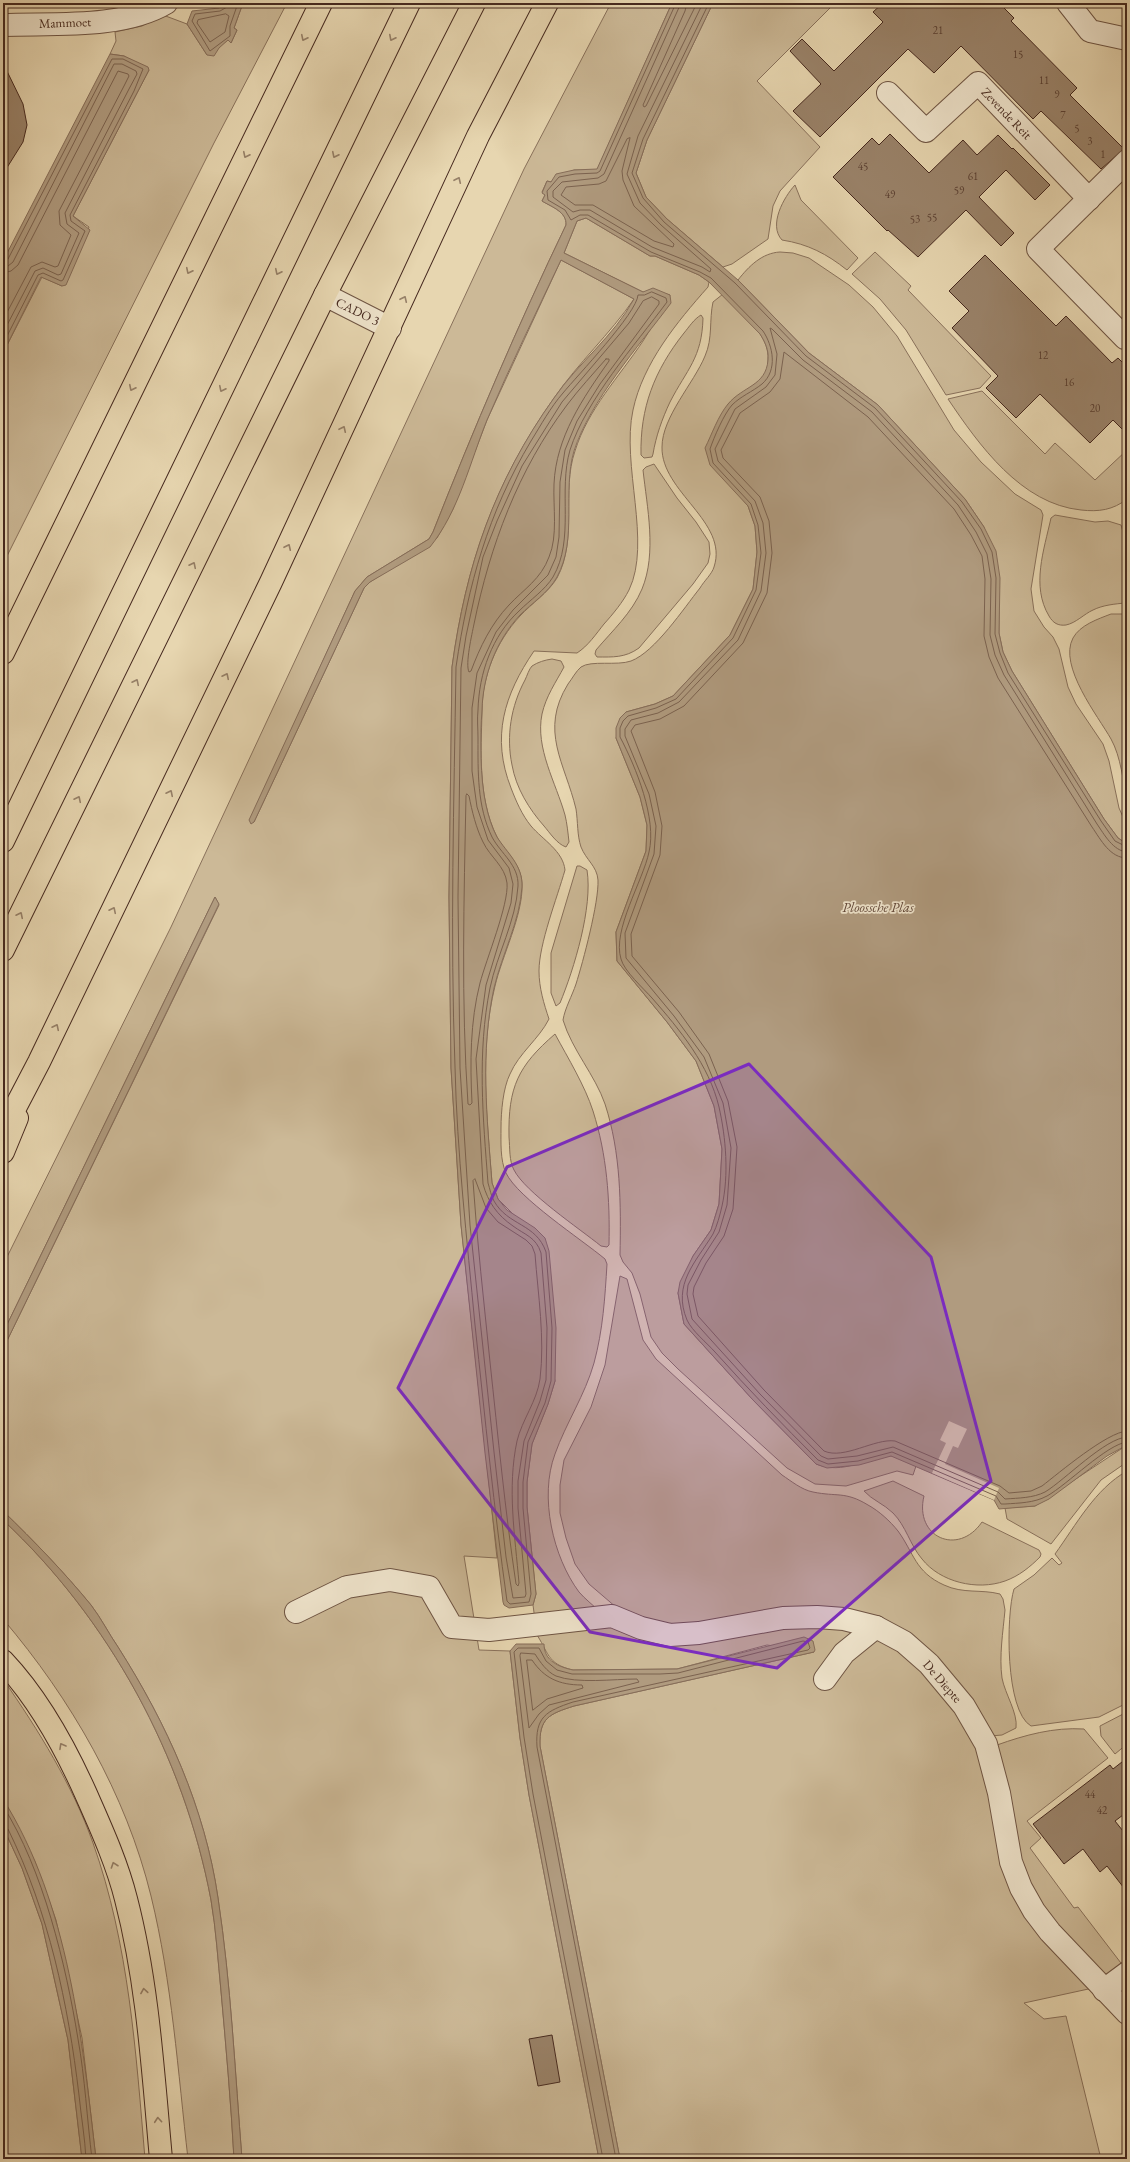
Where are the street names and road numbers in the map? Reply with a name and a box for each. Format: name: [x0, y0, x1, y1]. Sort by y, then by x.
street label: Mammoet: [39, 13, 92, 32]
street label: Zevende Reit: [978, 84, 1036, 143]
street label: CADO 3: [333, 294, 383, 329]
street label: De Diepte: [919, 1656, 966, 1706]

